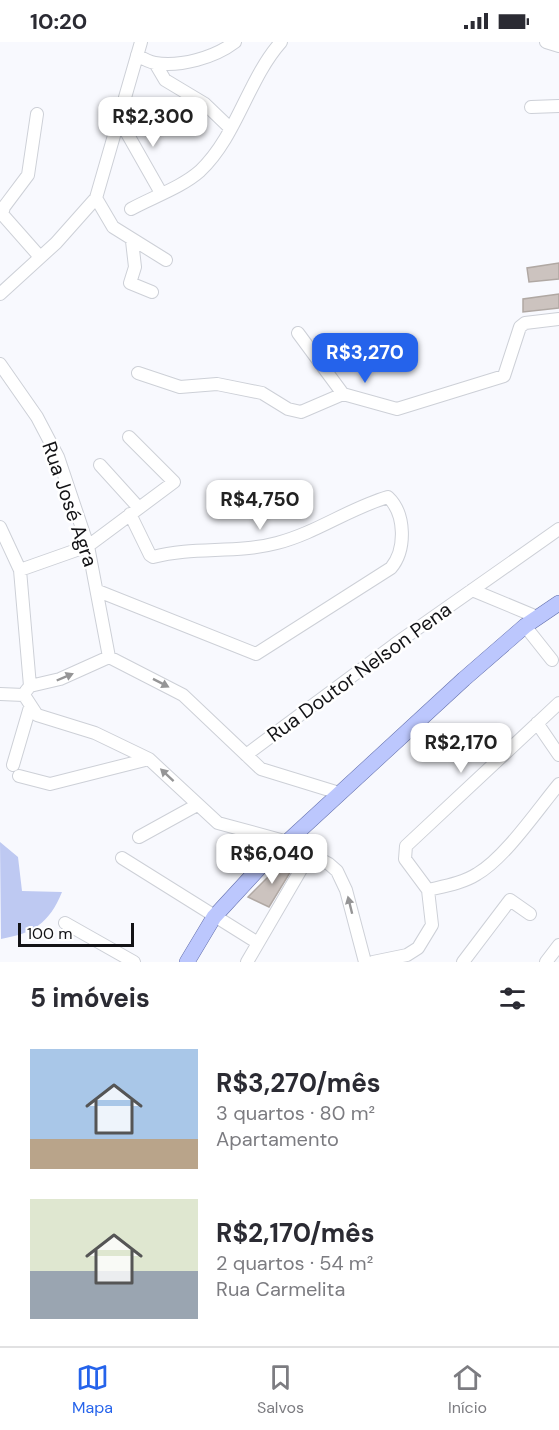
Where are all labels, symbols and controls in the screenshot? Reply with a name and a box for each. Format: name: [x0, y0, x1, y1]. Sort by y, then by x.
text: 10:20: [30, 7, 87, 36]
pin: R$2,300: [98, 97, 208, 148]
text: R$2,300: [112, 103, 194, 129]
pin: R$3,270: [310, 333, 420, 384]
text: R$3,270: [326, 339, 404, 365]
street label: Rua José Agra: [36, 438, 104, 570]
pin: R$4,750: [205, 480, 315, 531]
text: R$4,750: [220, 486, 300, 512]
street label: Rua Doutor Nelson Pena: [262, 596, 456, 748]
one-way arrow: [57, 672, 75, 682]
one-way arrow: [153, 679, 170, 688]
pin: R$2,170: [406, 723, 516, 774]
text: R$2,170: [424, 729, 498, 755]
one-way arrow: [160, 768, 175, 782]
pin: R$6,040: [217, 834, 327, 885]
text: R$6,040: [230, 840, 314, 866]
one-way arrow: [345, 896, 354, 914]
scale bar: [18, 920, 134, 948]
text: 100 m: [27, 923, 72, 944]
text: 5 imóveis: [30, 981, 150, 1015]
icon: filters: [496, 982, 529, 1015]
text: R$3,270/mês: [216, 1066, 381, 1100]
icon: home: [78, 1073, 150, 1145]
text: 3 quartos · 80 m²: [216, 1100, 375, 1126]
text: Apartamento: [216, 1126, 339, 1152]
text: R$2,170/mês: [216, 1216, 375, 1250]
icon: home: [78, 1223, 150, 1295]
text: 2 quartos · 54 m²: [216, 1250, 373, 1276]
text: Rua Carmelita: [216, 1276, 345, 1302]
tab: Mapa: [72, 1361, 113, 1418]
tab: Salvos: [257, 1361, 304, 1418]
tab: Início: [448, 1361, 487, 1418]

